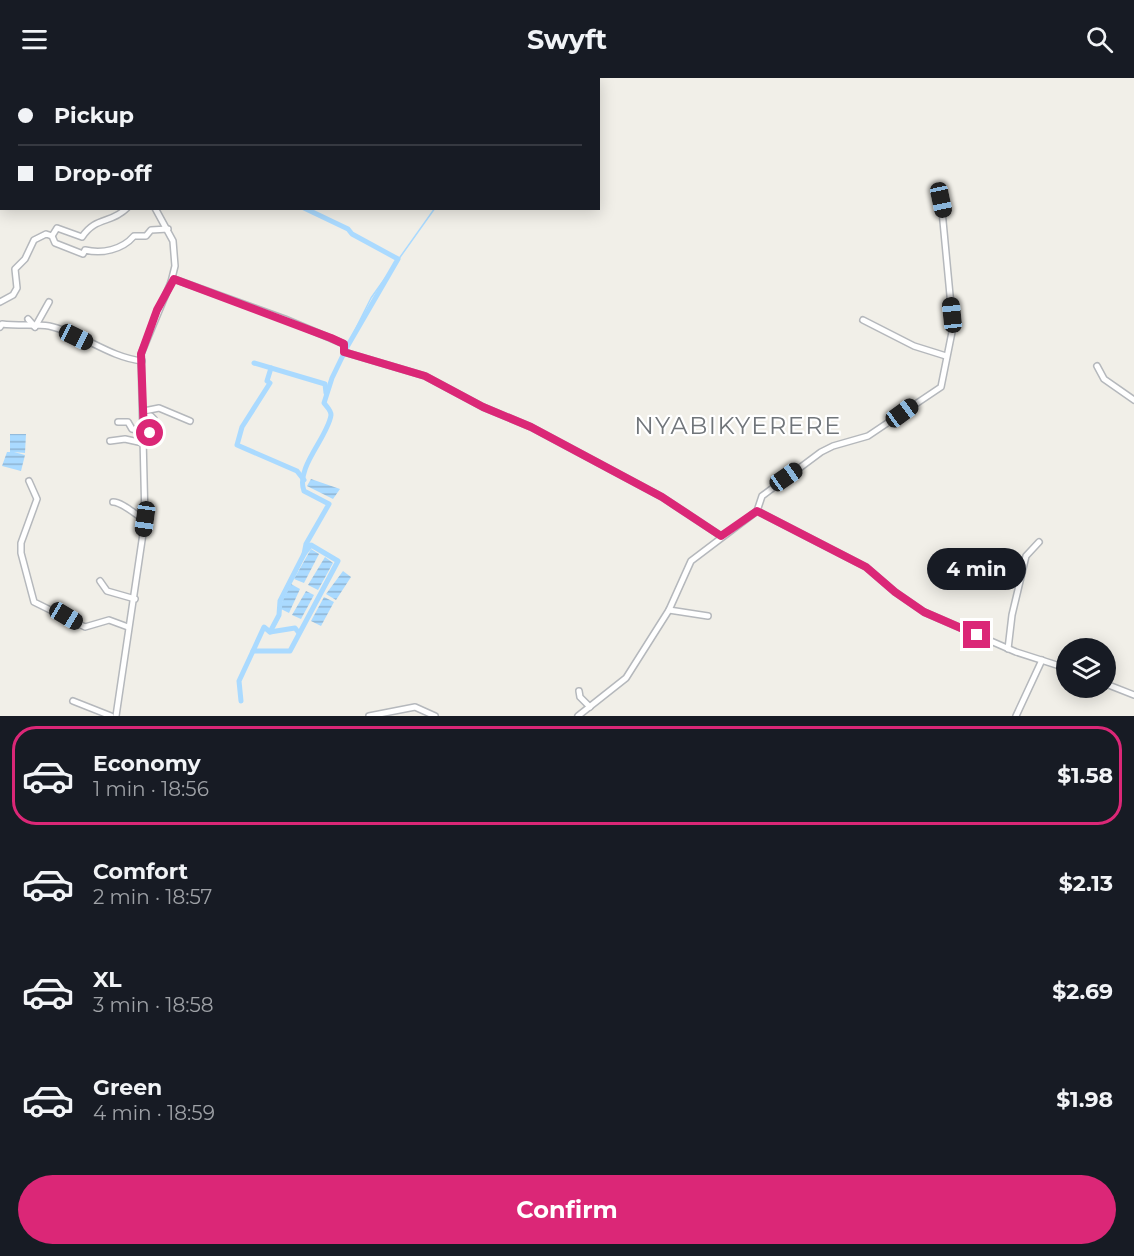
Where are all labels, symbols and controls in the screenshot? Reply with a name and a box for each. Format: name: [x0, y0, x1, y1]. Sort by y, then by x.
icon: menu: [18, 23, 51, 56]
text: Swyft: [527, 23, 607, 56]
icon: search: [1083, 23, 1116, 56]
text: Pickup: [54, 102, 134, 129]
text: Drop-off: [54, 160, 152, 187]
car: [928, 181, 954, 219]
car: [941, 296, 963, 334]
car: [56, 321, 96, 353]
car: [882, 395, 922, 431]
district label: NYABIKYERERE: [634, 411, 842, 440]
route start: [136, 419, 163, 446]
car: [766, 459, 806, 495]
car: [134, 500, 156, 538]
callout: 4 min: [928, 548, 1026, 590]
text: 4 min: [946, 557, 1007, 581]
car: [46, 599, 86, 633]
route end: [963, 621, 990, 648]
map controls: [1056, 638, 1116, 698]
button: layers: [1056, 638, 1116, 698]
icon: car: [21, 749, 75, 803]
text: Economy: [93, 750, 201, 777]
text: $1.58: [1057, 762, 1113, 789]
text: 1 min · 18:56: [93, 777, 209, 801]
icon: car: [21, 857, 75, 911]
text: Comfort: [93, 858, 188, 885]
text: $2.13: [1059, 870, 1113, 897]
text: 2 min · 18:57: [93, 885, 212, 909]
icon: car: [21, 965, 75, 1019]
text: XL: [93, 966, 122, 993]
text: $2.69: [1052, 978, 1113, 1005]
text: 3 min · 18:58: [93, 993, 213, 1017]
icon: car: [21, 1073, 75, 1127]
text: Green: [93, 1074, 162, 1101]
text: $1.98: [1056, 1086, 1113, 1113]
text: 4 min · 18:59: [93, 1101, 215, 1125]
button: Confirm: [18, 1175, 1116, 1244]

